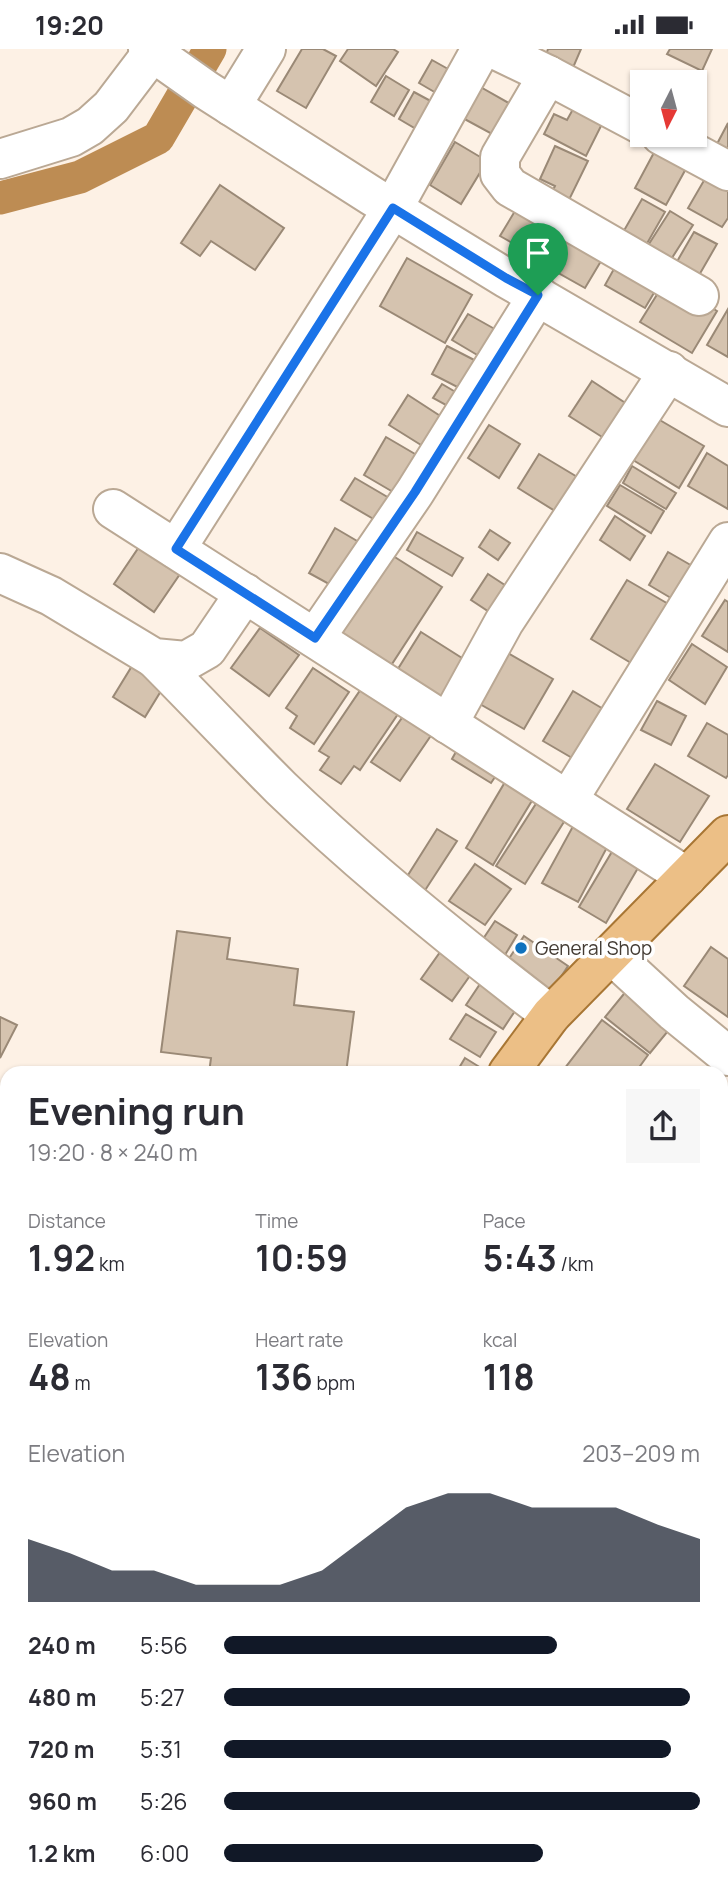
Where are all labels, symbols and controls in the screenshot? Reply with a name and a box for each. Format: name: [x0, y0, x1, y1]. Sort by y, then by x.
text: 19:20: [35, 7, 104, 43]
north arrow: [630, 70, 707, 147]
map controls: [630, 70, 707, 147]
pin: [508, 223, 568, 295]
icon: arrive: [519, 234, 557, 272]
place label: General Shop: [535, 935, 652, 961]
marker: General Shop: [513, 940, 529, 956]
text: Evening run: [28, 1084, 245, 1136]
button: share: [626, 1089, 700, 1163]
text: 19:20 · 8 × 240 m: [28, 1136, 198, 1168]
text: Distance: [28, 1208, 106, 1234]
text: Time: [255, 1208, 298, 1234]
text: Pace: [483, 1208, 526, 1234]
text: 1.92: [28, 1234, 95, 1282]
text: 10:59: [255, 1234, 348, 1282]
text: 5:43: [483, 1234, 557, 1282]
text: km: [95, 1251, 125, 1277]
text: /km: [557, 1251, 594, 1277]
text: Elevation: [28, 1327, 108, 1353]
text: Heart rate: [255, 1327, 343, 1353]
text: kcal: [483, 1327, 517, 1353]
text: 48: [28, 1353, 71, 1401]
text: 136: [255, 1353, 313, 1401]
text: 118: [483, 1353, 535, 1401]
text: m: [71, 1370, 91, 1396]
text: bpm: [313, 1370, 355, 1396]
text: Elevation: [28, 1437, 125, 1469]
text: 203–209 m: [582, 1437, 700, 1469]
text: 240 m: [28, 1629, 96, 1661]
text: 5:56: [140, 1629, 188, 1661]
text: 480 m: [28, 1681, 97, 1713]
text: 5:27: [140, 1681, 185, 1713]
text: 720 m: [28, 1733, 94, 1765]
text: 5:31: [140, 1733, 182, 1765]
text: 960 m: [28, 1785, 97, 1817]
text: 5:26: [140, 1785, 188, 1817]
text: 1.2 km: [28, 1837, 95, 1869]
text: 6:00: [140, 1837, 189, 1869]

